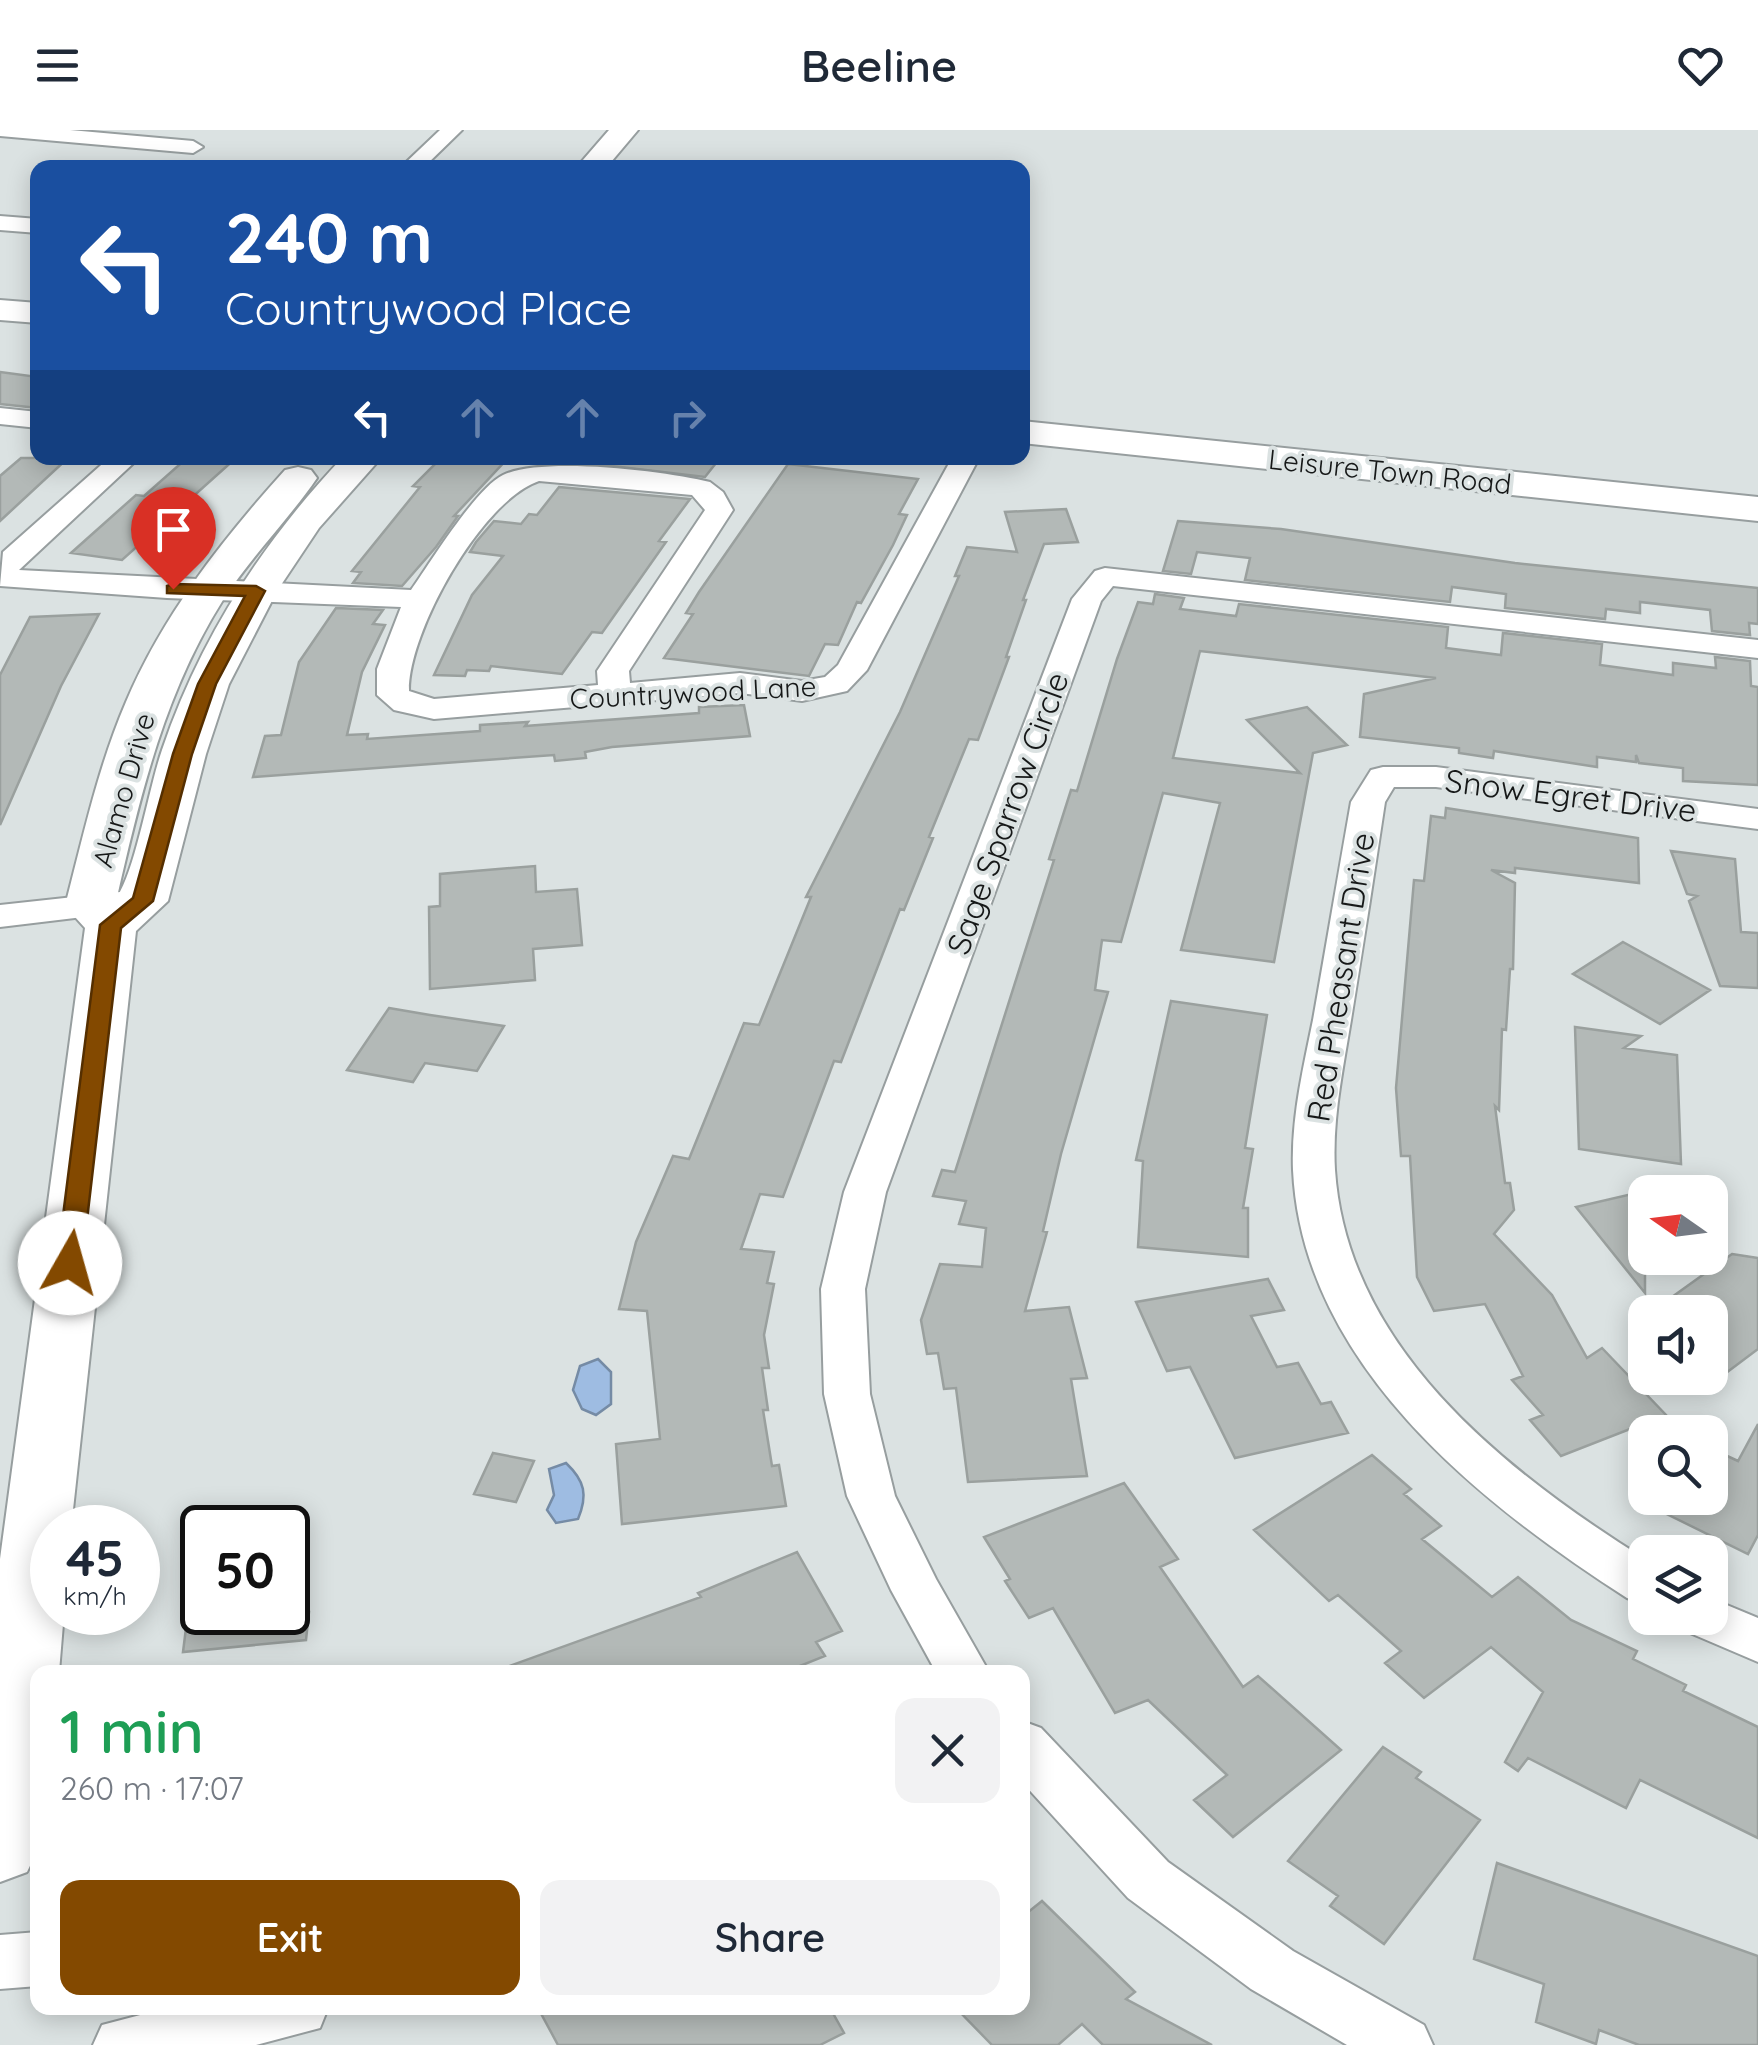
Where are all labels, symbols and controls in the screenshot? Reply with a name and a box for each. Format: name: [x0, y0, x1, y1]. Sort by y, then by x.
text: Beeline: [801, 37, 957, 93]
icon: menu: [30, 38, 85, 93]
icon: heart: [1673, 38, 1728, 93]
text: 240 m: [225, 193, 433, 281]
icon: left: [60, 200, 190, 330]
text: Countrywood Place: [225, 280, 632, 336]
icon: left: [345, 390, 400, 445]
icon: ahead: [450, 390, 505, 445]
icon: ahead: [555, 390, 610, 445]
icon: right: [660, 390, 715, 445]
street label: Leisure Town Road: [1267, 441, 1513, 501]
pin: [131, 487, 216, 590]
icon: arrive: [146, 502, 201, 557]
street label: Sage Sparrow Circle: [937, 666, 1077, 960]
street label: Countrywood Lane: [569, 668, 817, 716]
street label: Alamo Drive: [84, 709, 162, 871]
street label: Snow Egret Drive: [1443, 760, 1699, 830]
street label: Red Pheasant Drive: [1297, 830, 1383, 1124]
north arrow: [1628, 1175, 1728, 1275]
map controls: [1628, 1175, 1728, 1635]
position arrow: [18, 1211, 122, 1315]
button: sound: [1628, 1295, 1728, 1395]
button: search: [1628, 1415, 1728, 1515]
speed limit sign: 50: [180, 1505, 310, 1635]
text: 45: [66, 1526, 124, 1589]
button: layers: [1628, 1535, 1728, 1635]
text: km/h: [63, 1580, 127, 1611]
text: 1 min: [60, 1693, 204, 1768]
button: close: [895, 1698, 1000, 1803]
text: 260 m · 17:07: [60, 1768, 244, 1808]
button: Exit: [60, 1880, 520, 1995]
button: Share: [540, 1880, 1000, 1995]

